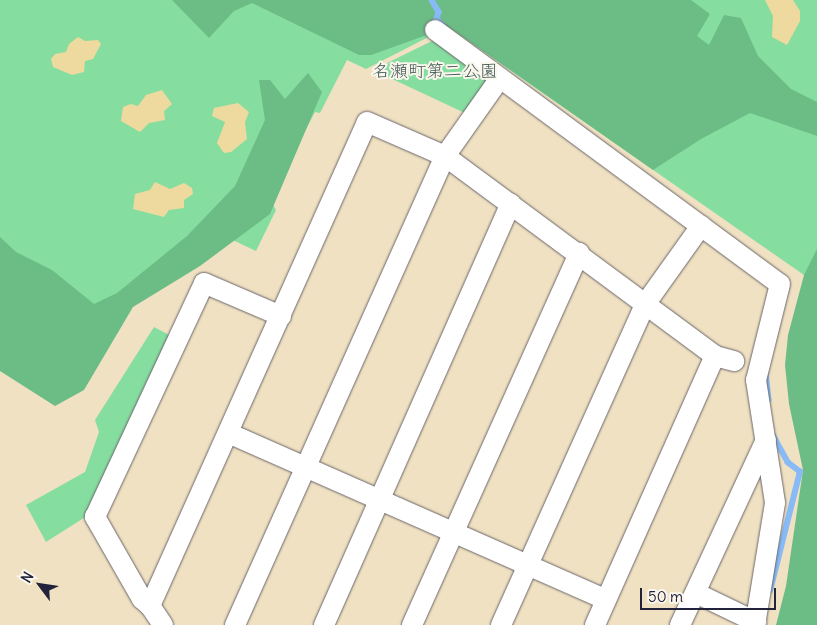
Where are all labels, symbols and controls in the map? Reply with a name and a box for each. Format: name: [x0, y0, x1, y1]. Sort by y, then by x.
park label: 名瀬町第二公園: [372, 60, 498, 82]
north arrow: [15, 560, 65, 610]
text: N: [17, 568, 37, 586]
scale bar: [642, 578, 778, 610]
text: 50 m: [648, 587, 683, 606]

